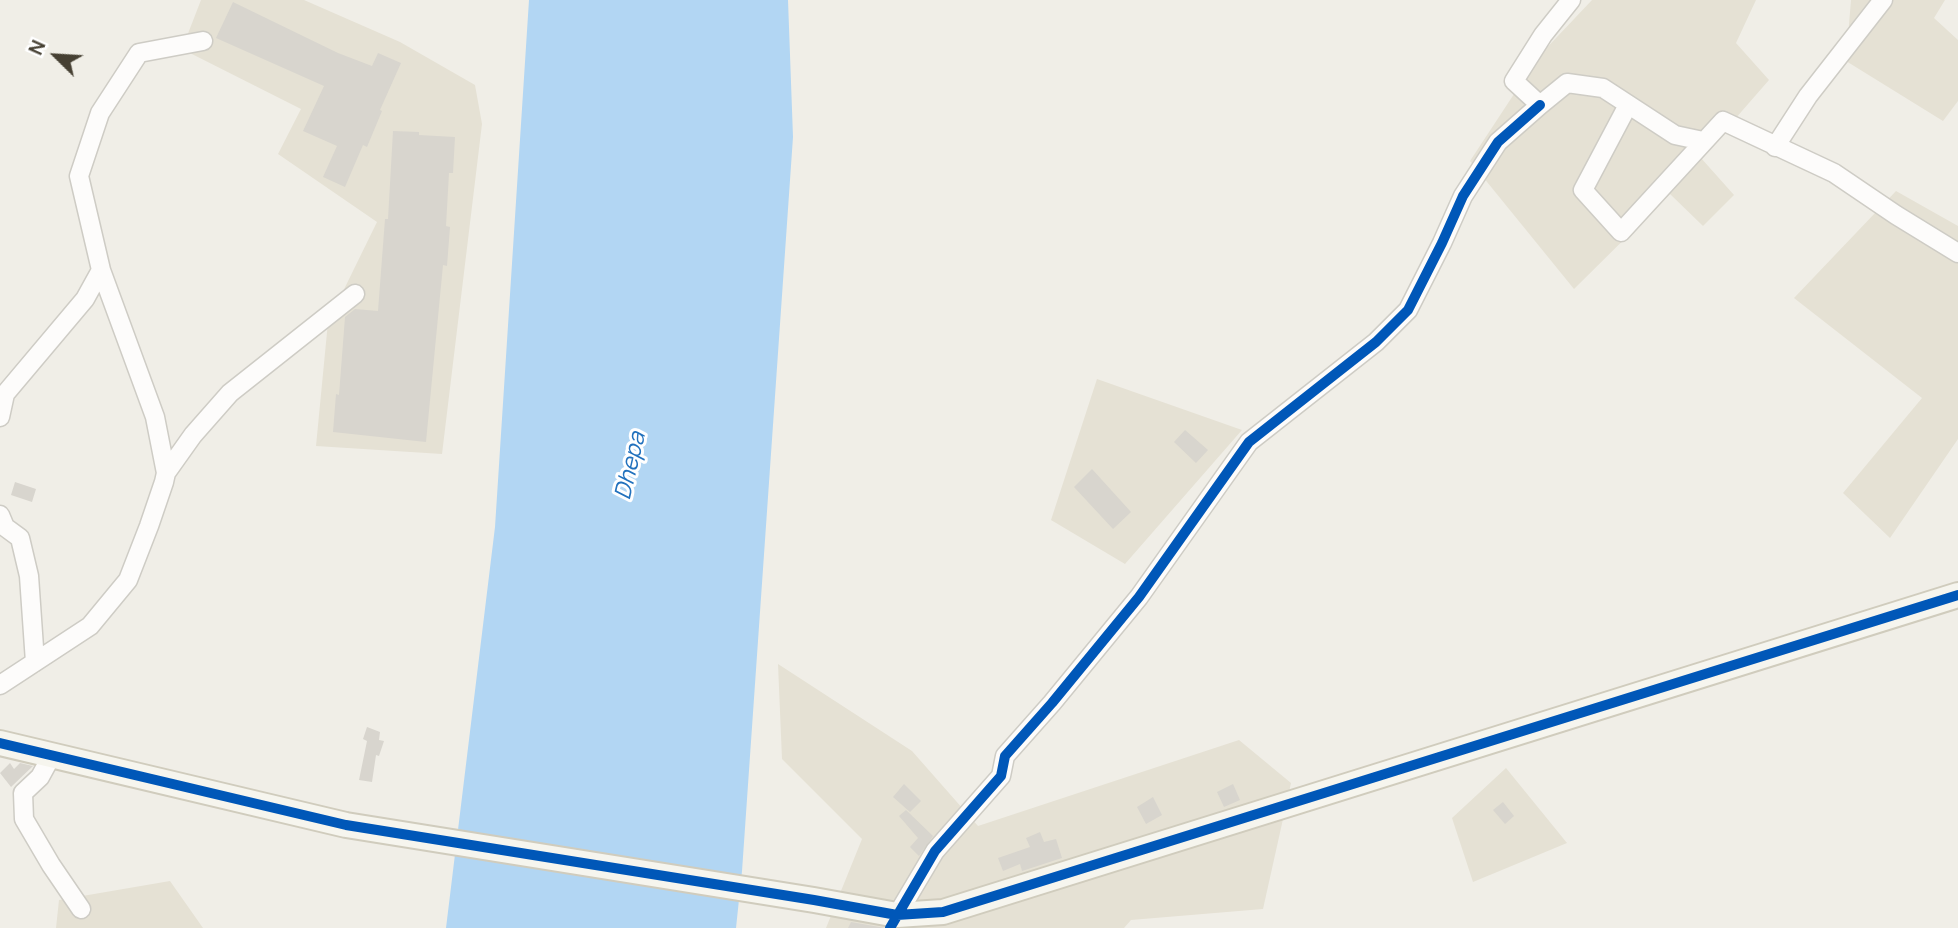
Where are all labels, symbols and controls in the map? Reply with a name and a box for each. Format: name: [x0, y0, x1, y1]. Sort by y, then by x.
north arrow: [21, 21, 91, 91]
text: N: [22, 36, 51, 59]
water label: Dhepa: [610, 429, 652, 503]

